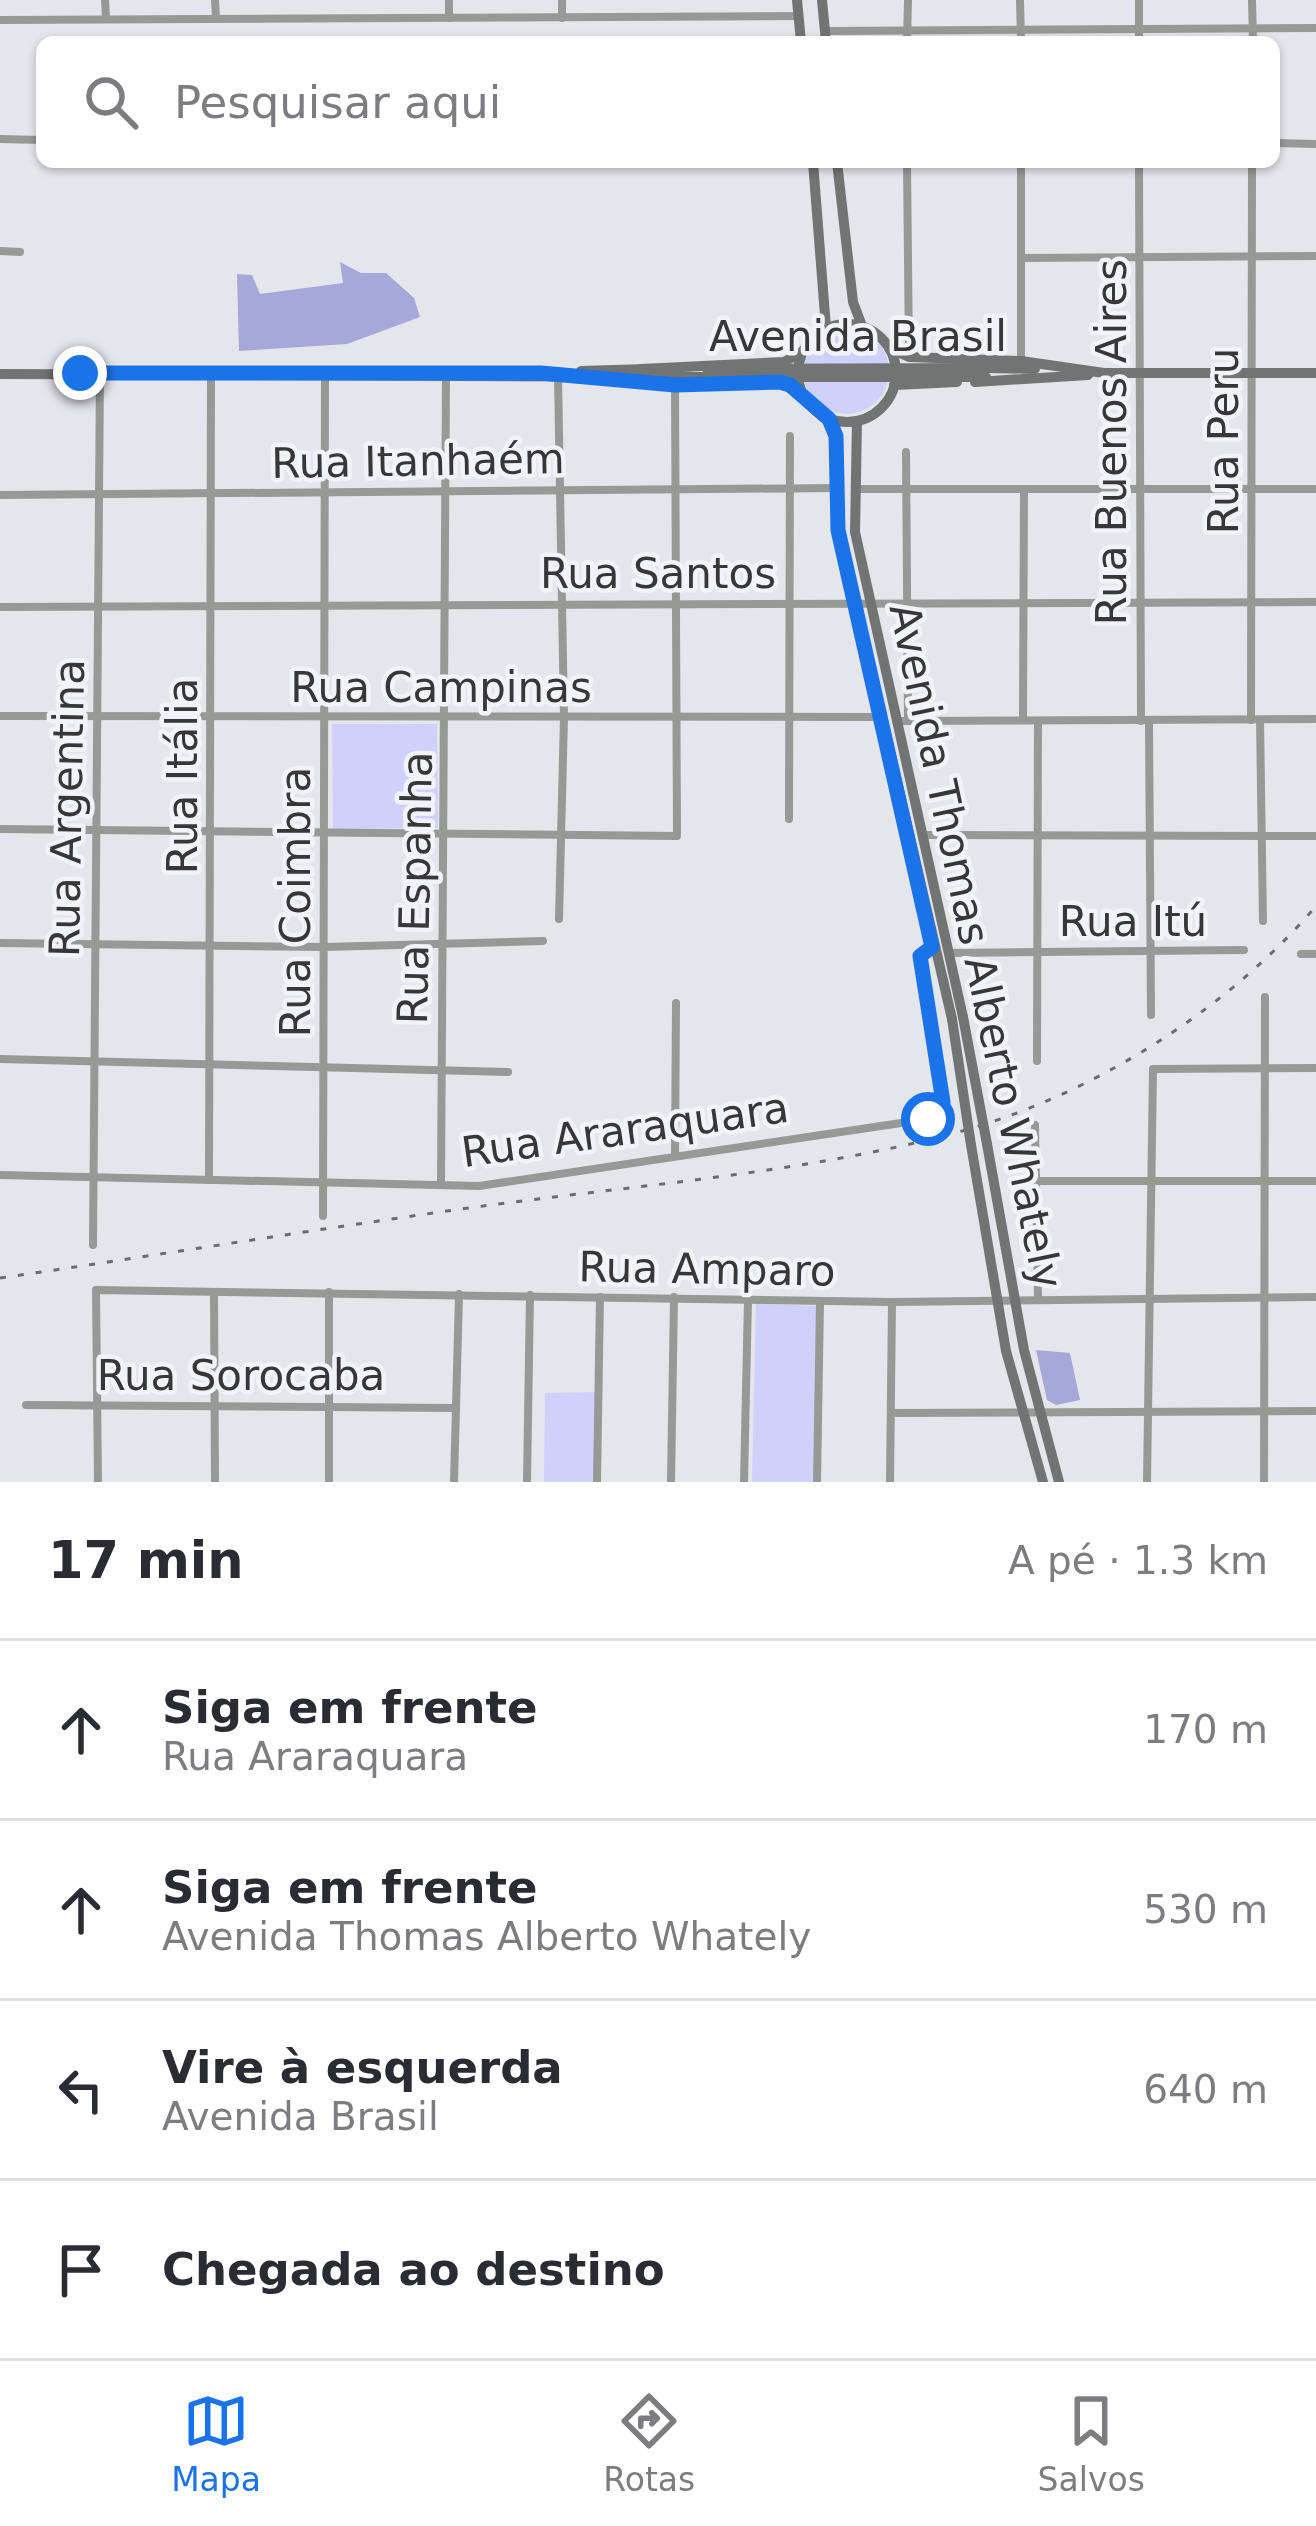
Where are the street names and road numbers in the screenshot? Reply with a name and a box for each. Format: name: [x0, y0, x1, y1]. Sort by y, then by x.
street label: Rua Buenos Aires: [1087, 259, 1136, 625]
street label: Avenida Brasil: [709, 312, 1007, 361]
street label: Rua Peru: [1199, 348, 1248, 534]
street label: Rua Itanhaém: [271, 434, 565, 488]
street label: Rua Santos: [540, 549, 776, 598]
street label: Avenida Thomas Alberto Whately: [879, 599, 1073, 1293]
street label: Rua Argentina: [40, 659, 94, 957]
street label: Rua Campinas: [290, 663, 592, 712]
street label: Rua Itália: [158, 678, 207, 874]
street label: Rua Espanha: [388, 751, 442, 1025]
street label: Rua Coimbra: [271, 767, 320, 1037]
street label: Rua Itú: [1059, 897, 1207, 946]
street label: Rua Araraquara: [458, 1083, 792, 1177]
street label: Rua Amparo: [578, 1242, 836, 1296]
street label: Rua Sorocaba: [97, 1351, 385, 1400]

